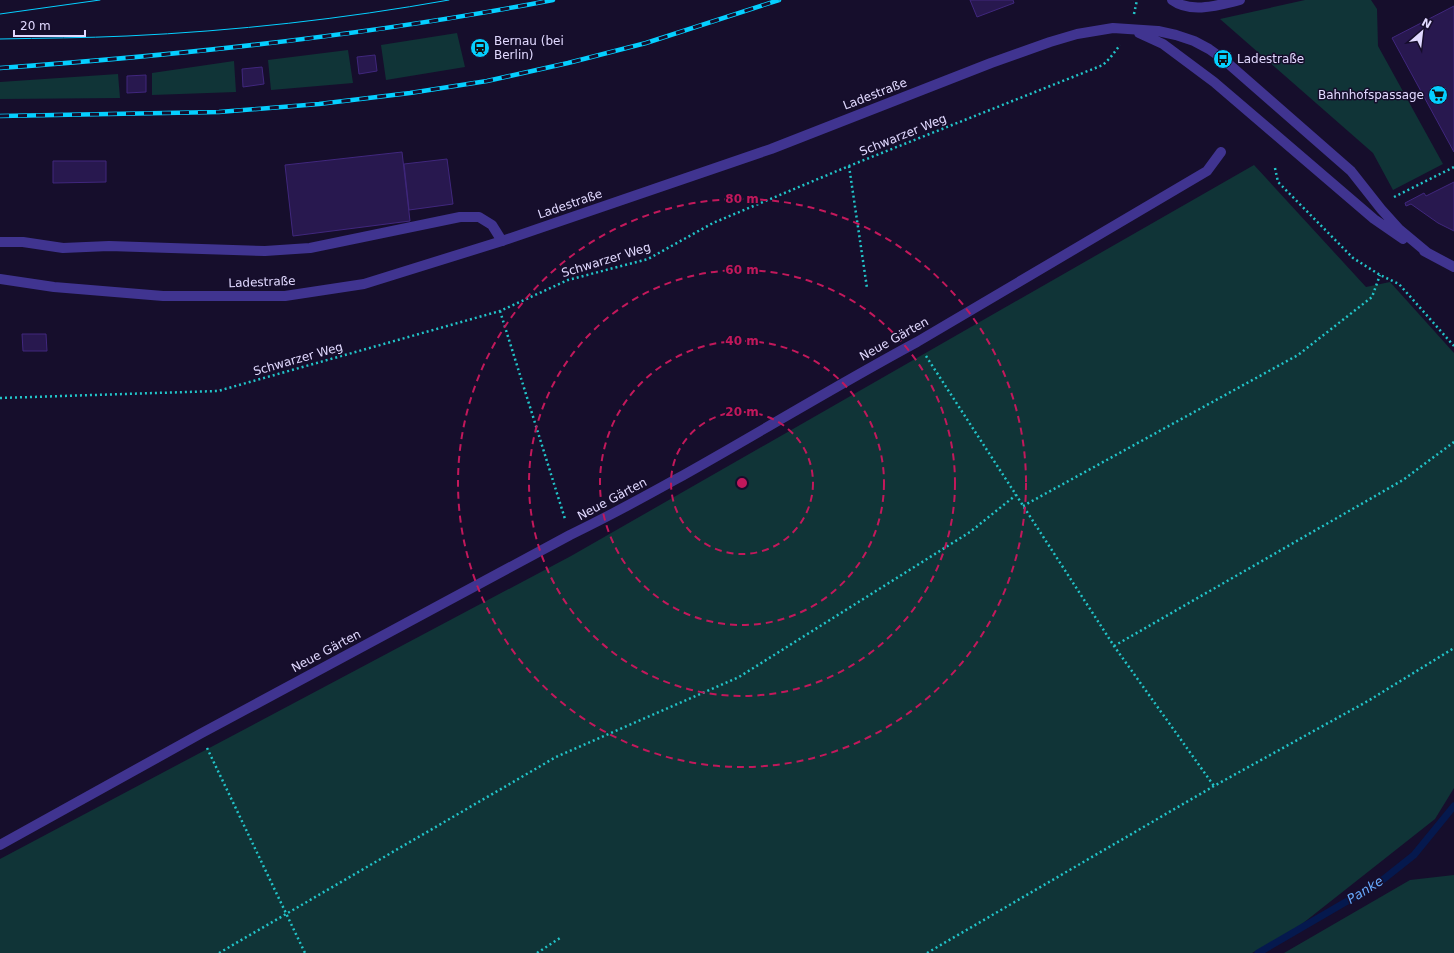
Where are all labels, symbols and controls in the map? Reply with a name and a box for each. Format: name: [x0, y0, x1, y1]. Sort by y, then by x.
scale bar: [14, 12, 85, 38]
north arrow: [1402, 12, 1442, 52]
text: N: [1419, 16, 1434, 32]
text: 20 m: [20, 19, 51, 33]
place label: Bernau (bei Berlin): [494, 34, 564, 62]
station icon: Bernau (bei Berlin): [469, 37, 491, 59]
bus stop icon: Ladestraße: [1212, 48, 1234, 70]
place label: Ladestraße: [1237, 52, 1304, 66]
street label: Ladestraße: [841, 75, 909, 113]
supermarket icon: Bahnhofspassage: [1427, 84, 1449, 106]
place label: Bahnhofspassage: [1318, 88, 1424, 102]
street label: Schwarzer Weg: [857, 111, 949, 159]
street label: Ladestraße: [536, 186, 604, 222]
text: 80 m: [725, 192, 759, 206]
street label: Schwarzer Weg: [560, 240, 652, 280]
text: 60 m: [725, 263, 759, 277]
street label: Ladestraße: [228, 274, 296, 290]
street label: Neue Gärten: [857, 314, 931, 364]
text: 40 m: [725, 334, 759, 348]
street label: Schwarzer Weg: [252, 340, 344, 378]
text: 20 m: [725, 405, 759, 419]
street label: Neue Gärten: [575, 475, 649, 523]
centre of rings: [735, 476, 749, 490]
street label: Neue Gärten: [289, 627, 363, 675]
water label: Panke: [1344, 873, 1386, 907]

